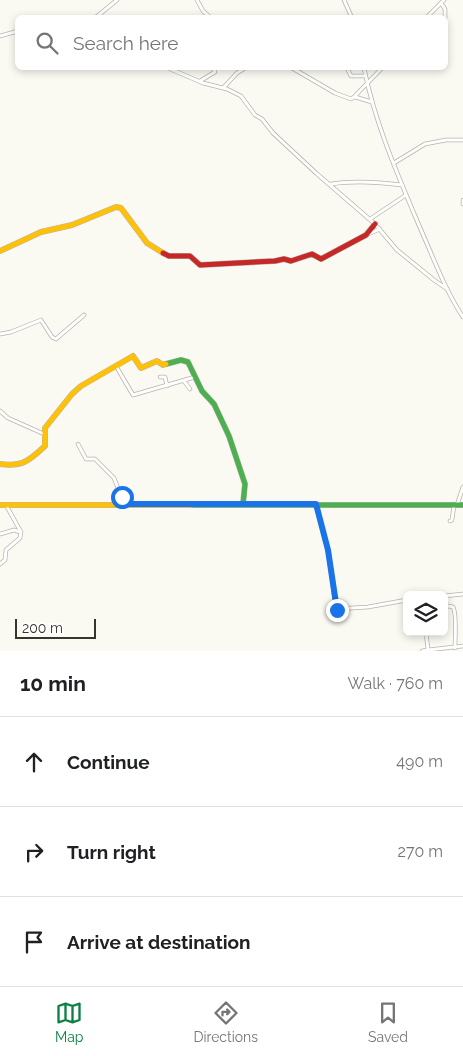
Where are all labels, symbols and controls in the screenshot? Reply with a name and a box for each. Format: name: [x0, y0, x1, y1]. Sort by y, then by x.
search box: [15, 15, 448, 70]
icon: search: [33, 29, 61, 57]
text: Search here: [73, 32, 179, 54]
route start: [111, 486, 134, 509]
map controls: [403, 591, 448, 636]
button: layers: [403, 591, 448, 636]
route end: [326, 599, 349, 622]
scale bar: [15, 616, 96, 639]
text: 200 m: [22, 620, 63, 636]
text: 10 min: [20, 671, 86, 696]
text: Walk · 760 m: [348, 674, 443, 693]
icon: ahead: [20, 748, 48, 776]
text: Continue: [67, 751, 150, 773]
text: 490 m: [396, 752, 443, 771]
icon: right: [20, 838, 48, 866]
text: Turn right: [67, 841, 156, 863]
text: 270 m: [398, 842, 443, 861]
icon: arrive: [20, 928, 48, 956]
text: Arrive at destination: [67, 931, 251, 953]
tab: Map: [55, 999, 83, 1045]
tab: Directions: [193, 999, 258, 1045]
tab: Saved: [368, 999, 408, 1045]

